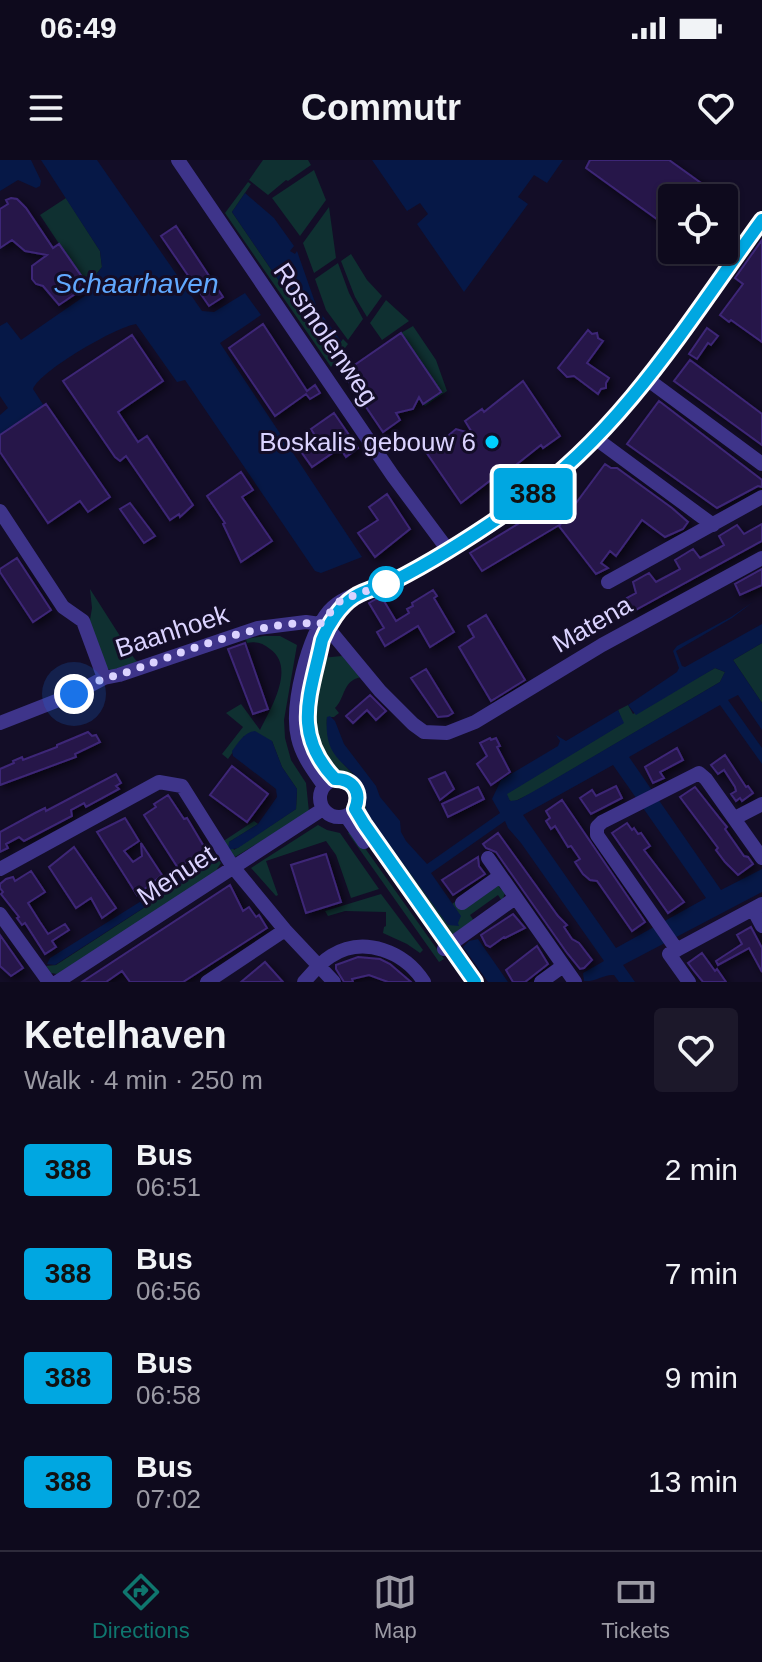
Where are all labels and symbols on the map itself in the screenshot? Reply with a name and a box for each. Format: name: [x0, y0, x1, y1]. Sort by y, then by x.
street label: Rosmolenweg: [268, 257, 384, 411]
water label: Schaarhaven: [53, 268, 219, 299]
place label: Boskalis gebouw 6: [259, 427, 476, 457]
marker: Boskalis gebouw 6: [483, 433, 501, 451]
line badge: 388: [487, 468, 579, 520]
unlabelled marker: [369, 567, 403, 601]
street label: Matena: [547, 589, 638, 659]
street label: Baanhoek: [112, 598, 233, 663]
your location: [54, 674, 94, 714]
street label: Menuet: [131, 838, 221, 911]

